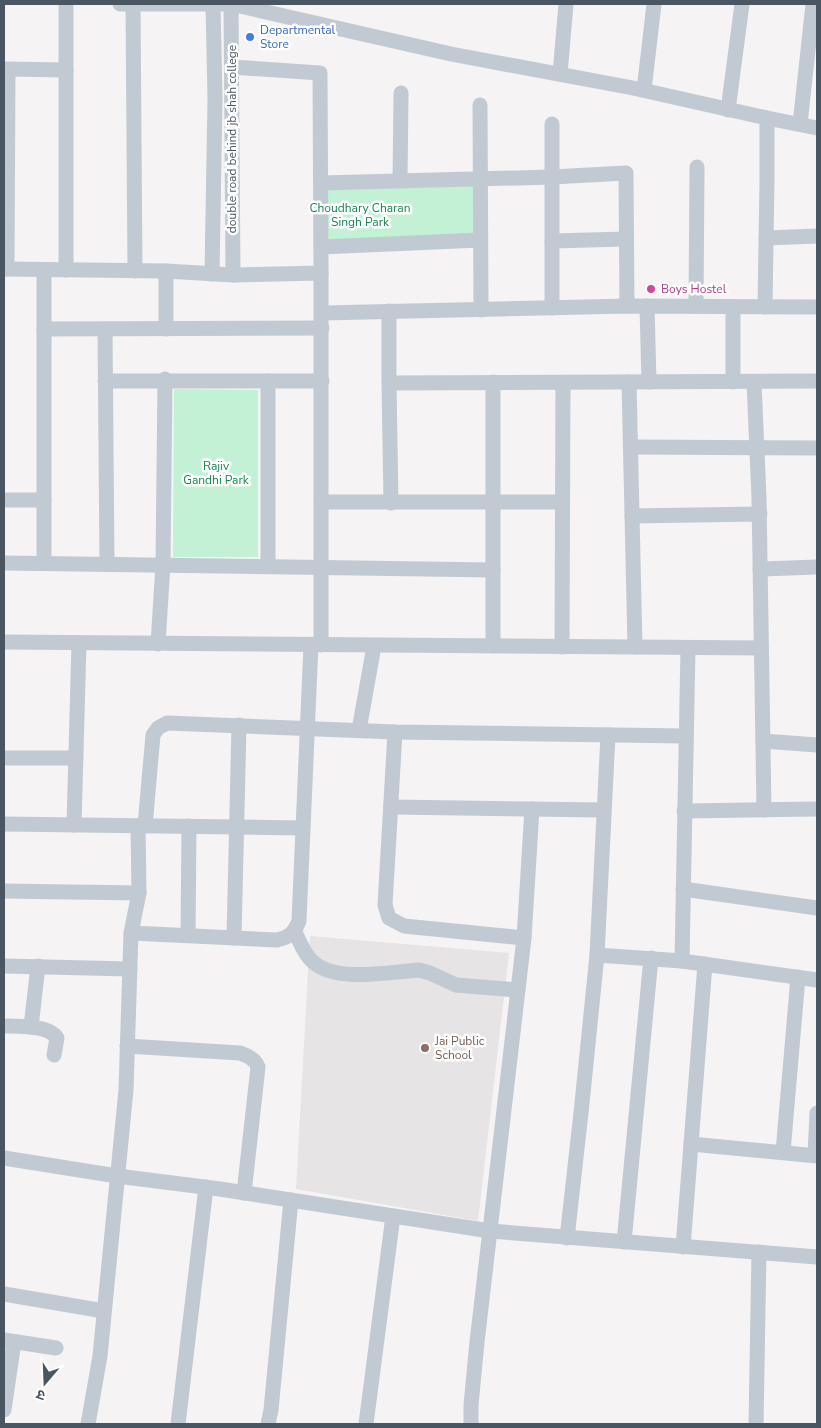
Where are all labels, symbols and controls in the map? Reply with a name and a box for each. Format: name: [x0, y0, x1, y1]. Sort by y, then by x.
place label: Departmental Store: [260, 22, 335, 52]
marker: Departmental Store: [244, 31, 256, 43]
street label: double road behind jb shah college: [224, 45, 240, 233]
park label: Choudhary Charan Singh Park: [309, 200, 411, 230]
place label: Boys Hostel: [661, 281, 727, 297]
marker: Boys Hostel: [645, 283, 657, 295]
park label: Rajiv Gandhi Park: [183, 458, 250, 488]
place label: Jai Public School: [434, 1033, 485, 1063]
marker: Jai Public School: [419, 1042, 431, 1054]
north arrow: [20, 1358, 70, 1408]
text: उ: [33, 1384, 48, 1405]

